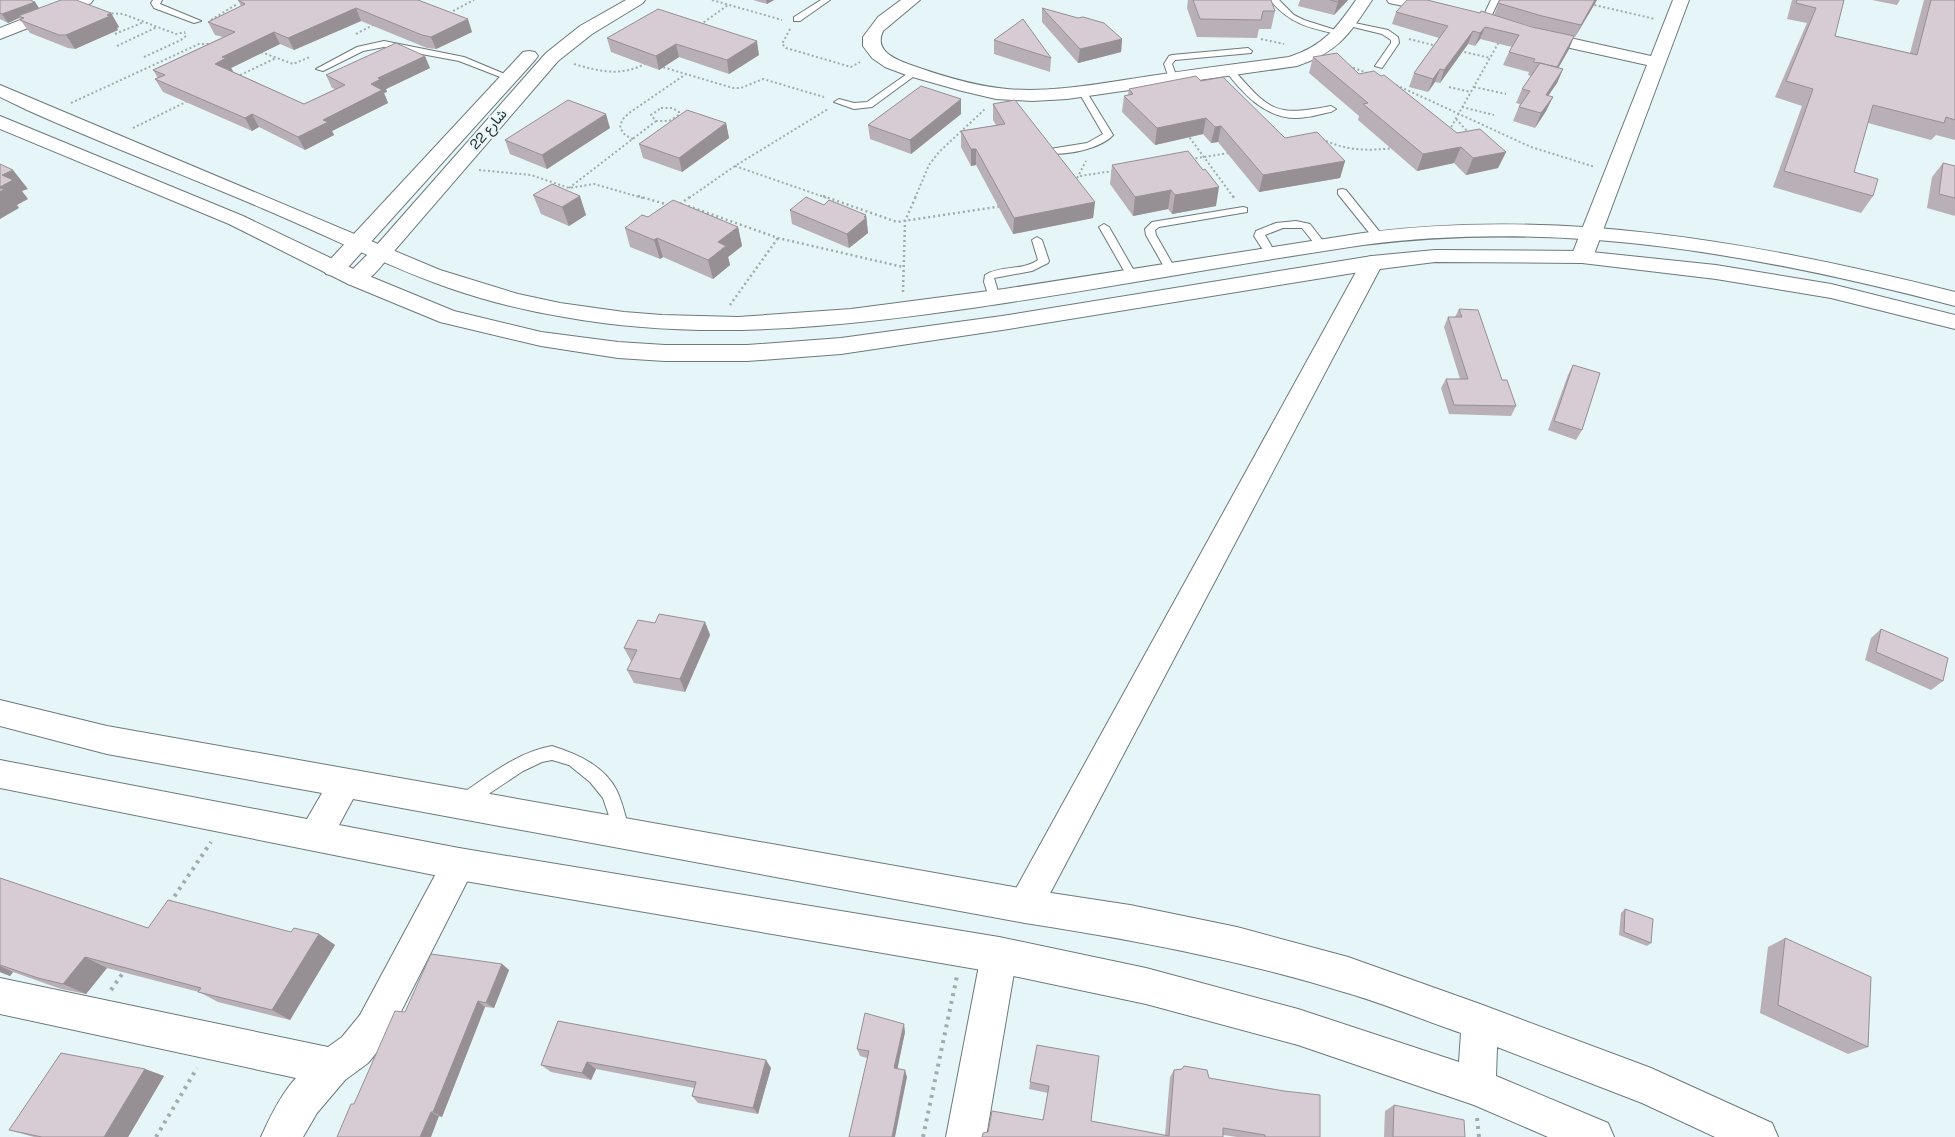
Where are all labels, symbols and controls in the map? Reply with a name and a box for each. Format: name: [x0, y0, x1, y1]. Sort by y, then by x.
street label: شارع 22: [466, 105, 512, 154]

